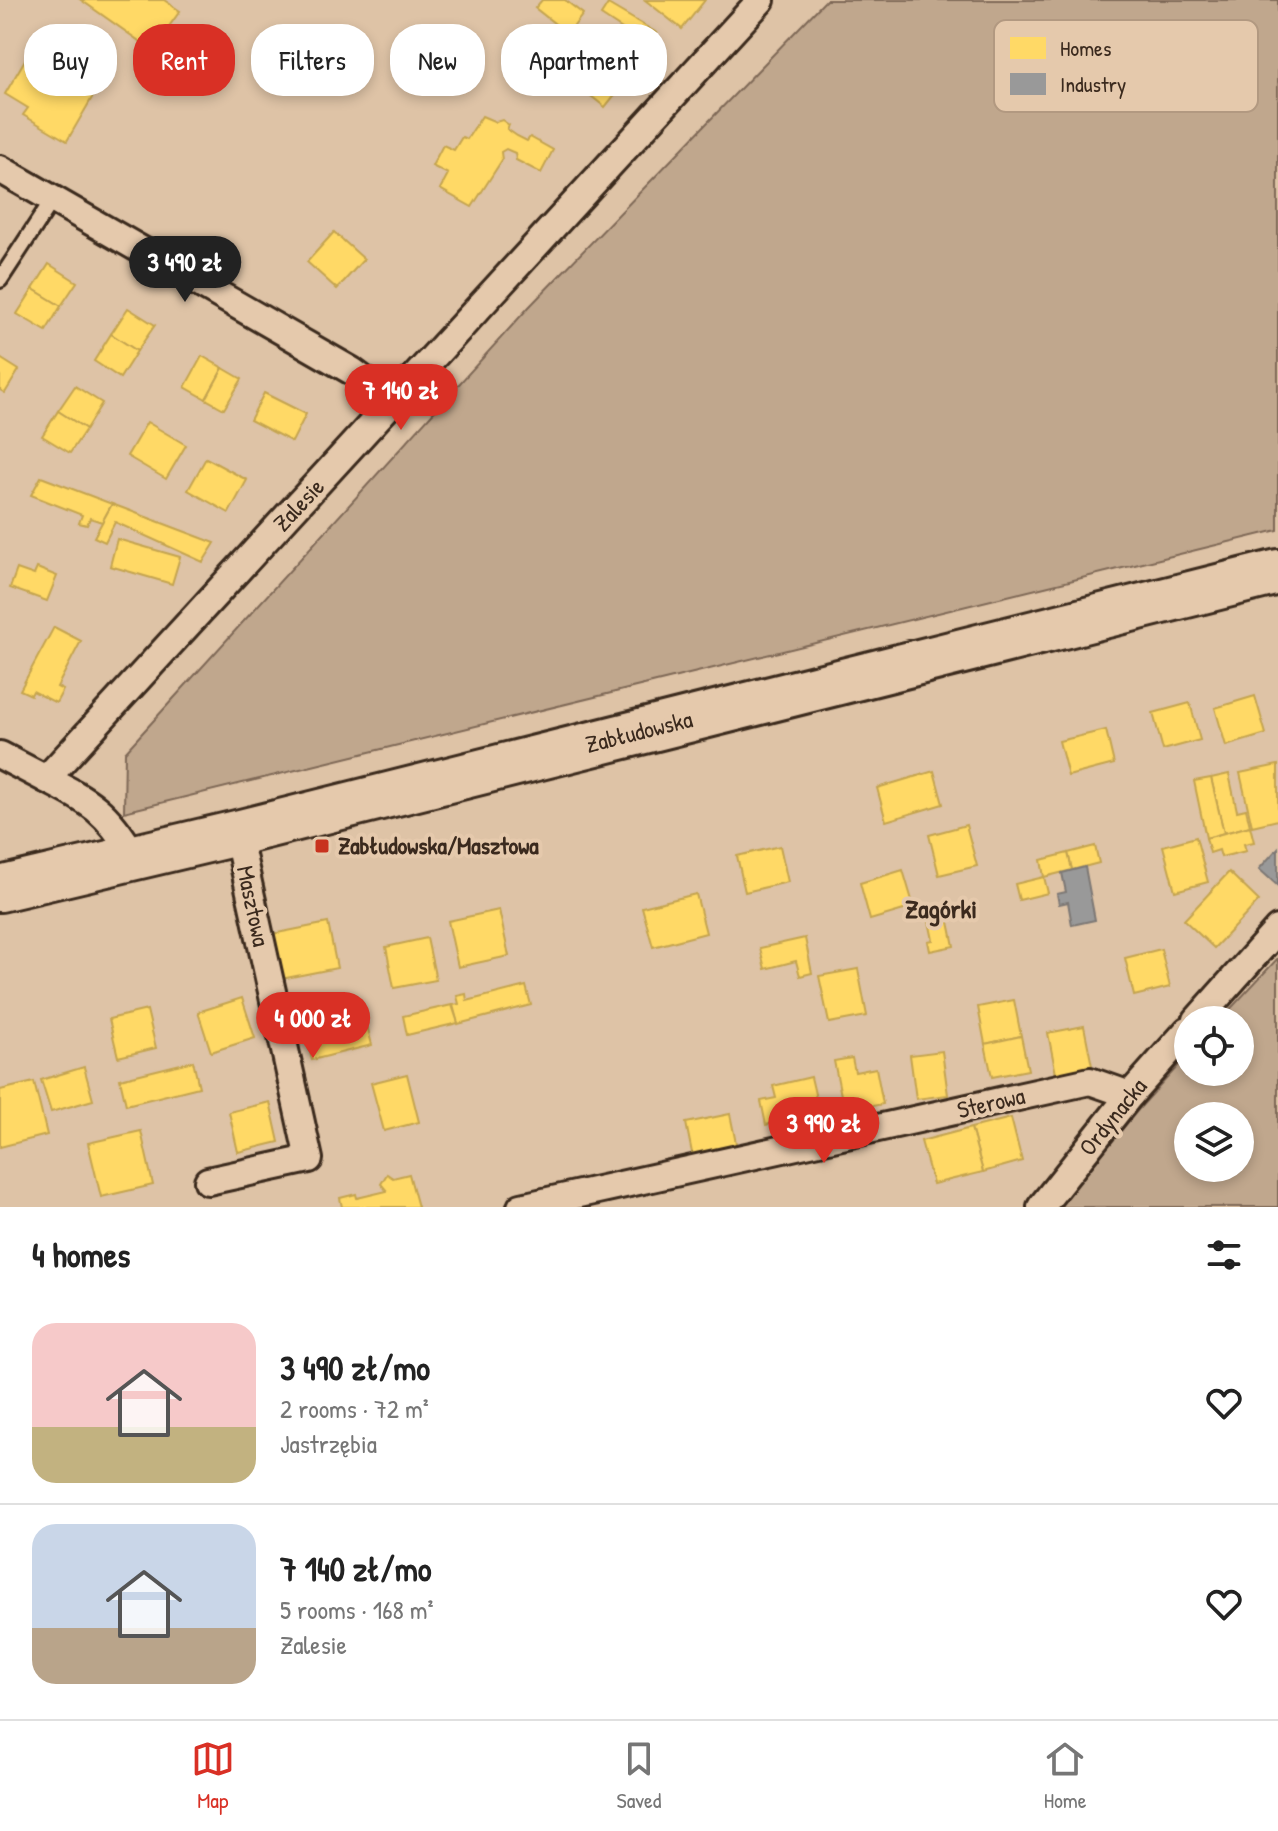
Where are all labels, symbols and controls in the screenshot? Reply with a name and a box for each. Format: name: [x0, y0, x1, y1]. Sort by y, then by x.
legend: [994, 20, 1258, 112]
chip: Buy: [24, 24, 117, 96]
chip: Rent: [133, 24, 235, 96]
chip: Filters: [251, 24, 374, 96]
chip: New: [390, 24, 485, 96]
chip: Apartment: [501, 24, 667, 96]
text: Homes: [1060, 33, 1111, 63]
text: Industry: [1060, 69, 1126, 99]
pin: 3 490 zł: [102, 236, 268, 304]
text: 3 490 zł: [147, 244, 223, 279]
pin: 7 140 zł: [318, 364, 484, 432]
text: 7 140 zł: [363, 372, 439, 407]
street label: Zalesie: [266, 471, 331, 538]
street label: Zabłudowska: [582, 702, 695, 760]
place label: Zabłudowska/Masztowa: [338, 829, 539, 861]
marker: Zabłudowska/Masztowa: [313, 837, 331, 855]
street label: Masztowa: [230, 863, 278, 949]
district label: Zagórki: [905, 891, 977, 927]
pin: 4 000 zł: [230, 992, 396, 1060]
text: 4 000 zł: [274, 1000, 352, 1035]
map controls: [1174, 1006, 1254, 1182]
button: locate: [1174, 1006, 1254, 1086]
street label: Ordynacka: [1071, 1071, 1153, 1162]
street label: Sterowa: [954, 1079, 1028, 1125]
pin: 3 990 zł: [741, 1097, 907, 1165]
button: layers: [1174, 1102, 1254, 1182]
text: 3 990 zł: [786, 1105, 862, 1140]
text: 4 homes: [32, 1232, 130, 1278]
icon: filters: [1202, 1233, 1246, 1277]
text: 3 490 zł/mo: [280, 1345, 430, 1391]
icon: home: [96, 1355, 192, 1451]
icon: heart: [1202, 1381, 1246, 1425]
text: 2 rooms · 72 m²: [280, 1391, 429, 1426]
text: Jastrzębia: [280, 1426, 377, 1461]
text: 7 140 zł/mo: [280, 1546, 431, 1592]
icon: home: [96, 1556, 192, 1652]
icon: heart: [1202, 1582, 1246, 1626]
text: 5 rooms · 168 m²: [280, 1592, 434, 1627]
text: Zalesie: [280, 1627, 347, 1662]
tab: Map: [191, 1737, 235, 1815]
tab: Saved: [617, 1737, 661, 1815]
tab: Home: [1043, 1737, 1087, 1815]

